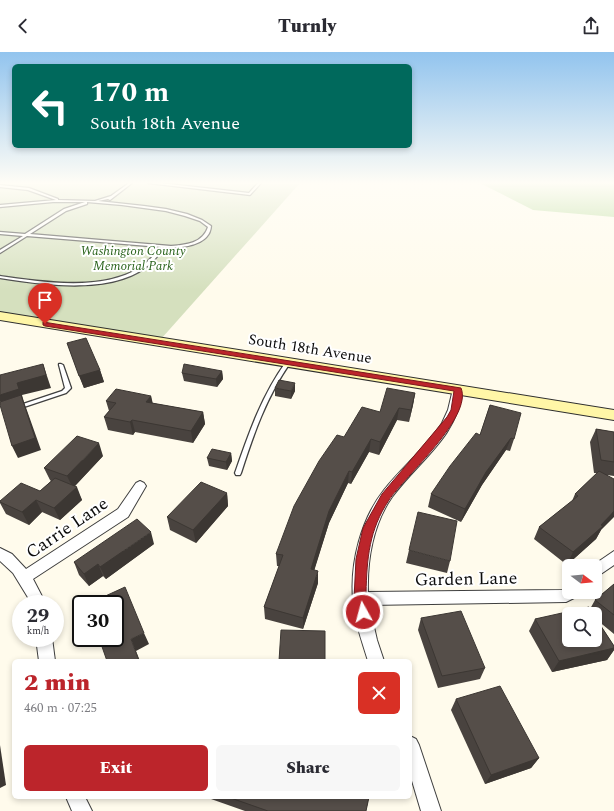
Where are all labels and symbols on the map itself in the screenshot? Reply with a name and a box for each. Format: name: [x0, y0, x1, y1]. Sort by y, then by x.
park label: Washington County Memorial Park: [80, 241, 186, 276]
pin: [28, 283, 62, 324]
street label: South 18th Avenue: [247, 328, 373, 370]
street label: Carrie Lane: [20, 490, 114, 566]
north arrow: [562, 559, 602, 599]
street label: Garden Lane: [414, 565, 518, 593]
position arrow: [342, 591, 384, 633]
speed limit sign: 30: [72, 595, 124, 647]

